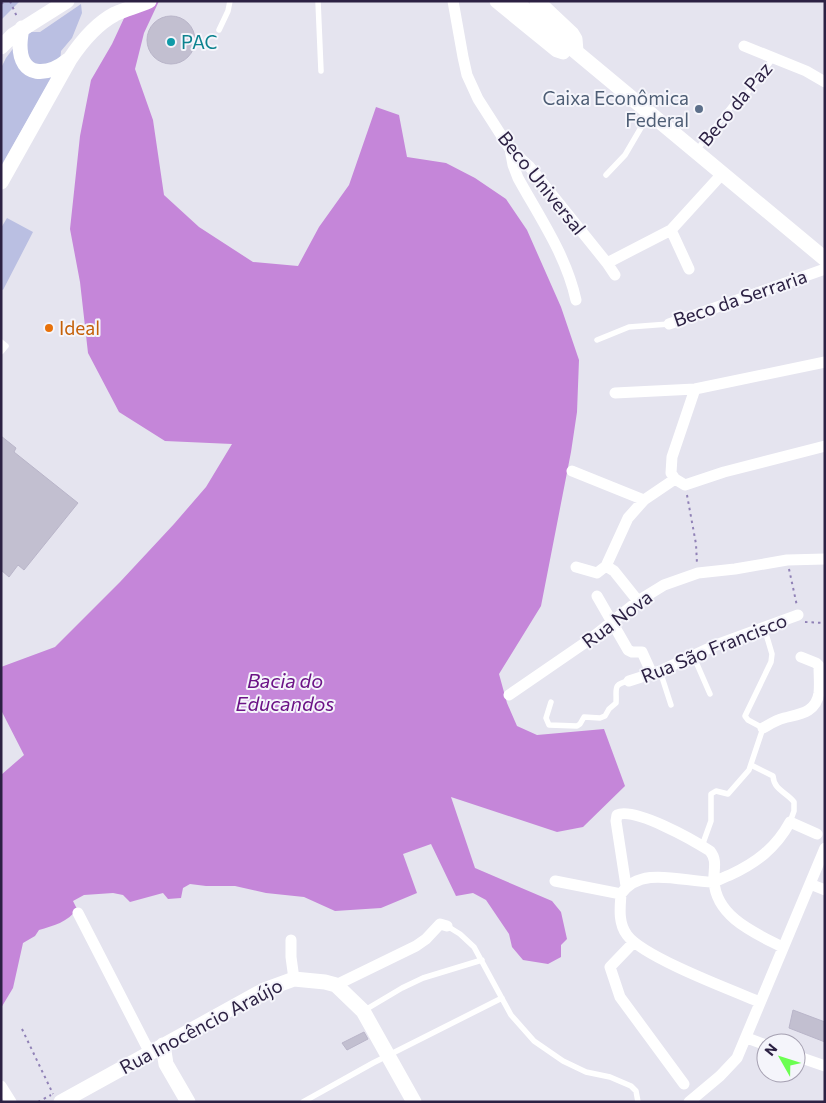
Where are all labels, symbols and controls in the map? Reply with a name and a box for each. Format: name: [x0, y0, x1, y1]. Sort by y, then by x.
place label: PAC: [181, 30, 217, 53]
marker: PAC: [165, 36, 177, 48]
street label: Beco da Paz: [693, 57, 776, 150]
place label: Caixa Econômica Federal: [542, 86, 689, 131]
marker: Caixa Econômica Federal: [693, 103, 705, 115]
street label: Beco Universal: [494, 126, 591, 239]
street label: Beco da Serraria: [670, 264, 810, 331]
place label: Ideal: [59, 316, 100, 339]
marker: Ideal: [43, 322, 55, 334]
street label: Rua Nova: [577, 585, 656, 652]
street label: Rua São Francisco: [637, 608, 790, 687]
water label: Bacia do Educandos: [236, 668, 334, 715]
street label: Rua Inocêncio Araújo: [115, 973, 286, 1078]
north arrow: [756, 1033, 806, 1083]
text: N: [761, 1040, 780, 1059]

